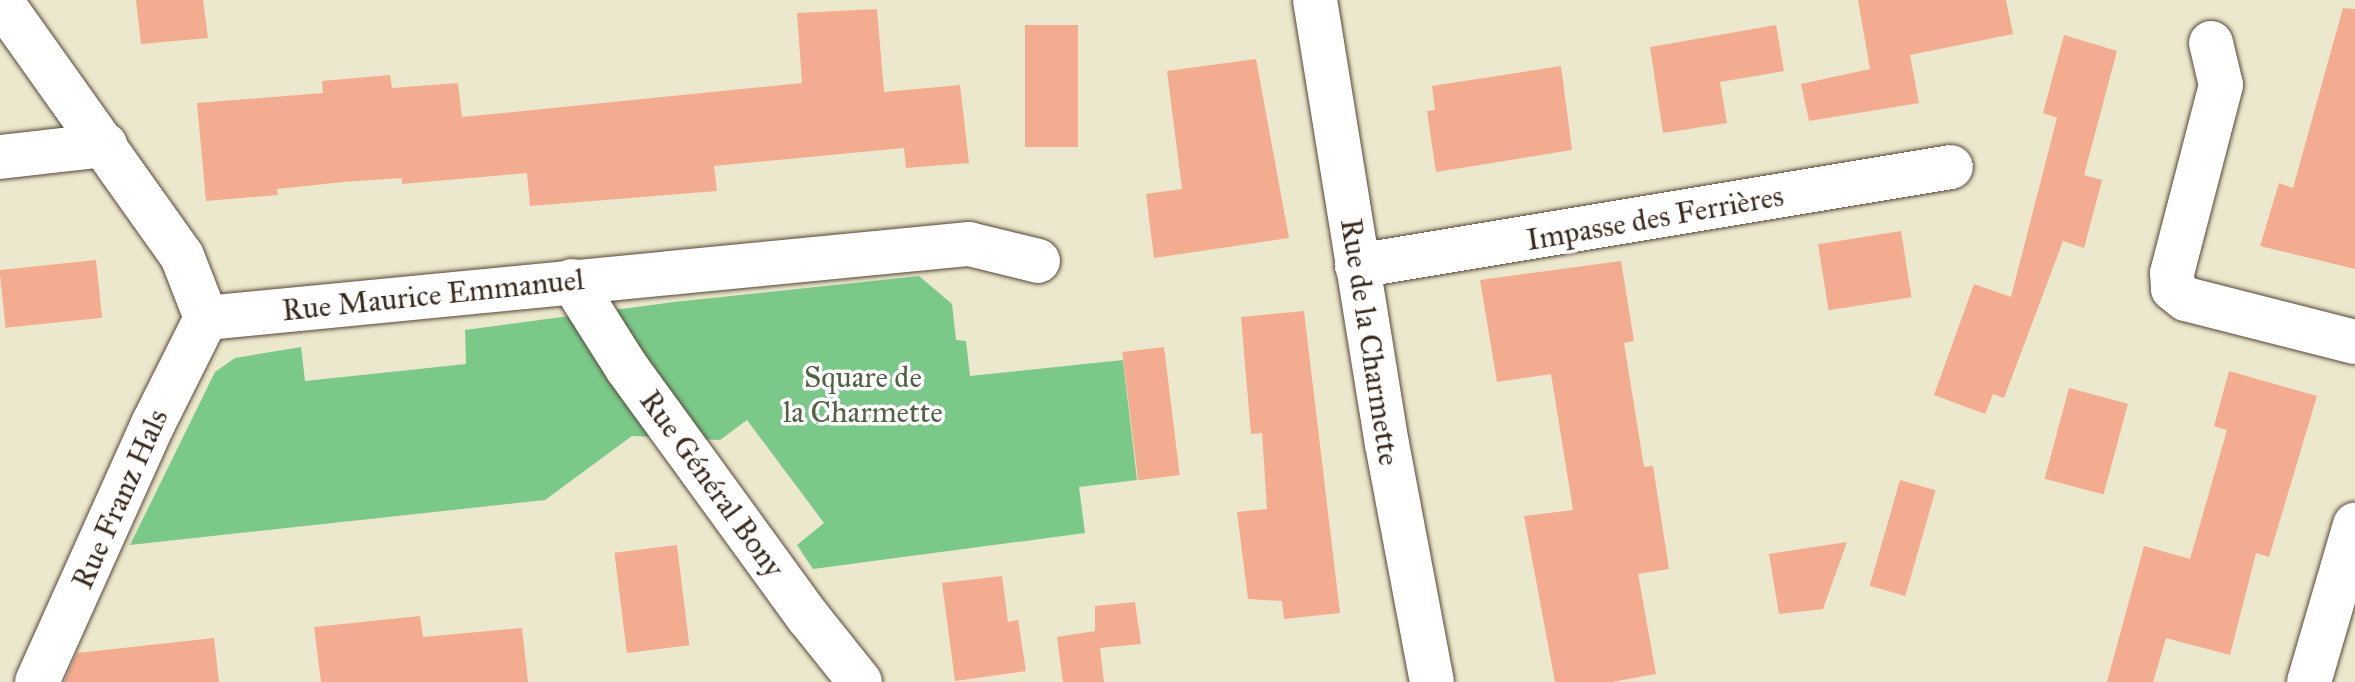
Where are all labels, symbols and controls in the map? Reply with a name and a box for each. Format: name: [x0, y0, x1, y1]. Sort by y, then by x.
street label: Impasse des Ferrières: [1524, 178, 1786, 258]
street label: Rue de la Charmette: [1333, 216, 1407, 468]
street label: Rue Maurice Emmanuel: [280, 261, 586, 329]
park label: Square de la Charmette: [783, 359, 943, 430]
street label: Rue Général Bony: [632, 383, 792, 585]
street label: Rue Franz Hals: [64, 404, 176, 594]

